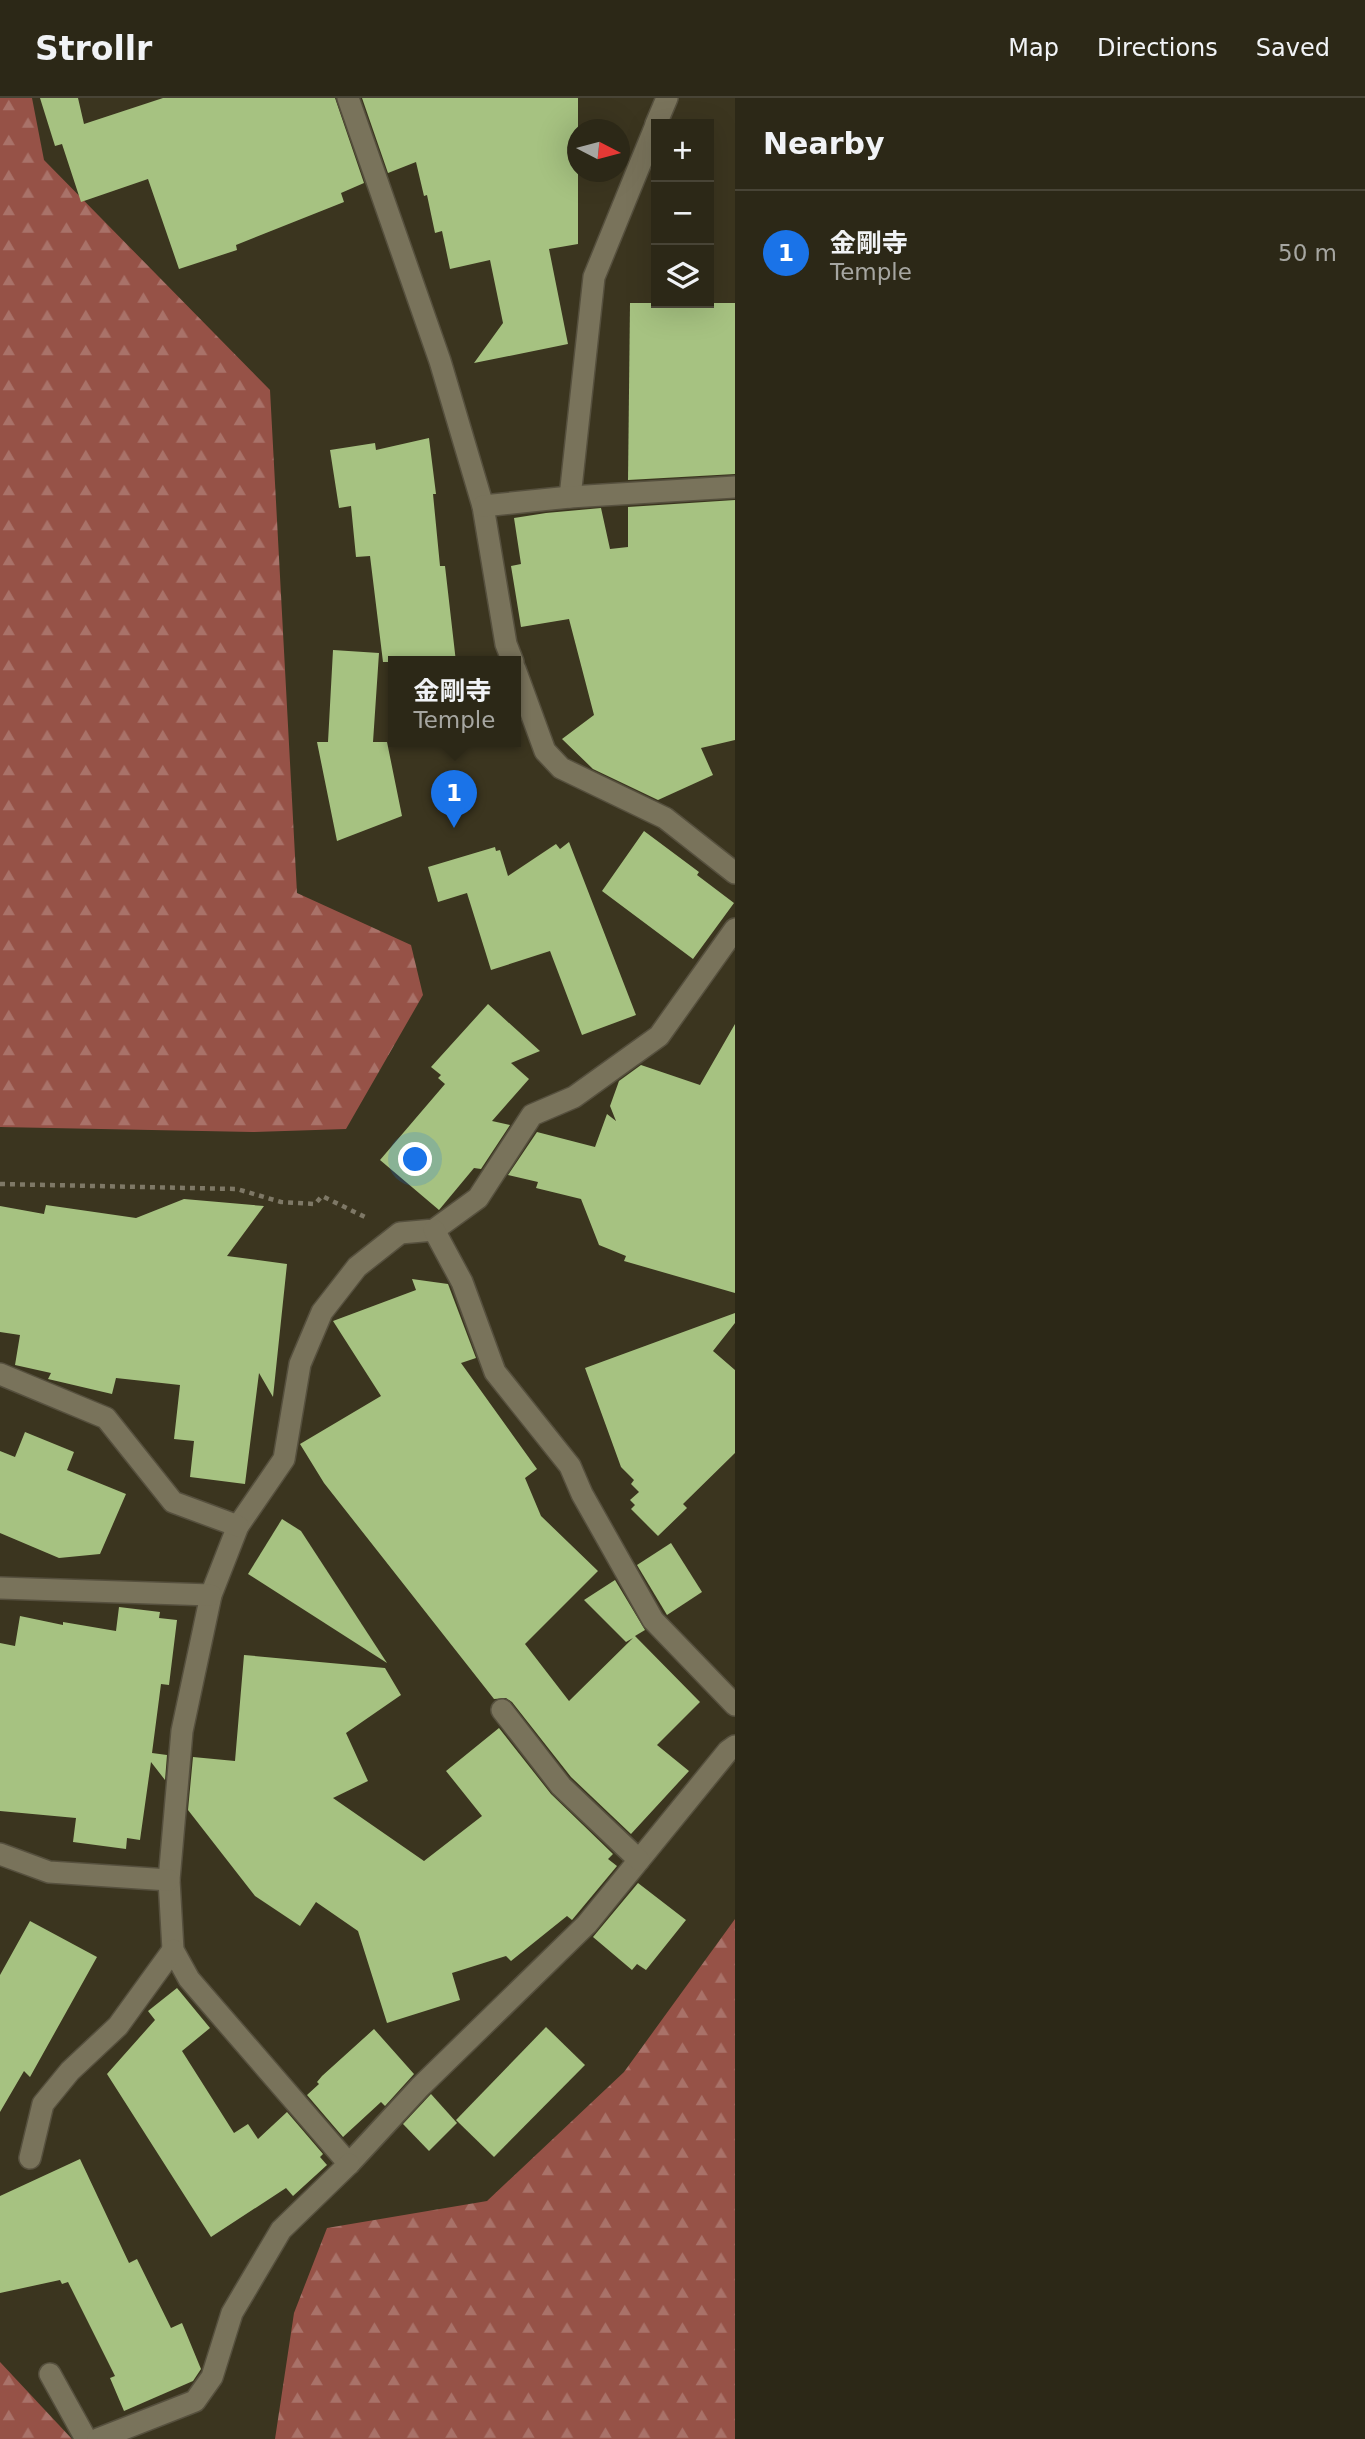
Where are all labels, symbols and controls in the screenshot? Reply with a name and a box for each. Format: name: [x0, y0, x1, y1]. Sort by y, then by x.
text: Strollr: [35, 29, 152, 68]
text: Map: [1008, 34, 1059, 62]
text: Directions: [1097, 34, 1218, 62]
text: Saved: [1256, 34, 1330, 62]
north arrow: [567, 119, 630, 182]
map controls: [651, 119, 714, 308]
button: +: [651, 119, 714, 182]
text: Nearby: [763, 126, 885, 161]
button: −: [651, 182, 714, 245]
text: 金剛寺: [830, 228, 908, 258]
text: 1: [778, 240, 794, 266]
text: 50 m: [1278, 240, 1337, 266]
button: layers: [651, 245, 714, 308]
text: Temple: [830, 259, 912, 285]
popup: [388, 656, 521, 747]
text: 金剛寺: [414, 676, 492, 706]
text: Temple: [414, 707, 495, 733]
pin: 1: [431, 770, 477, 828]
your location: [398, 1142, 432, 1176]

